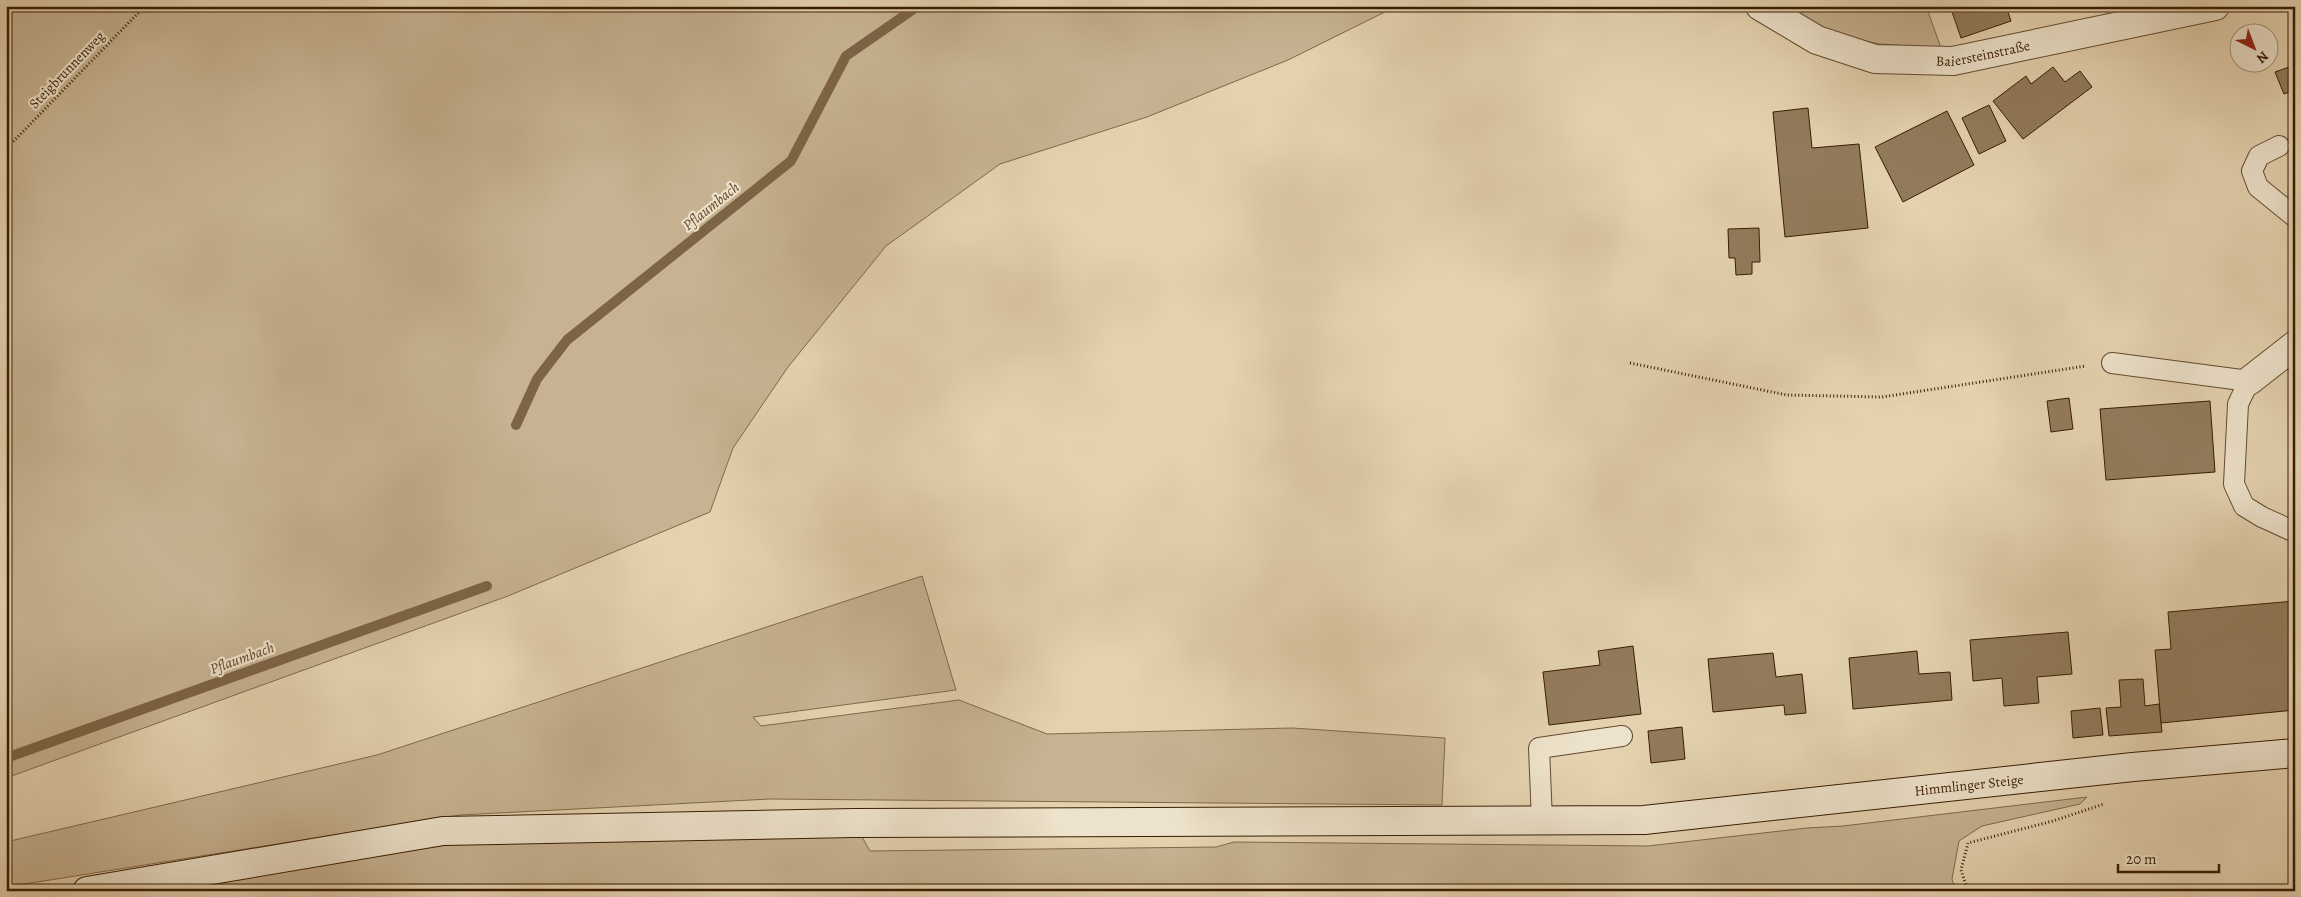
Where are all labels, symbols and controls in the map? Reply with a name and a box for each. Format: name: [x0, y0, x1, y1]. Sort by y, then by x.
north arrow: [2228, 22, 2278, 72]
street label: Steigbrunnenweg: [25, 27, 109, 113]
street label: Baiersteinstraße: [1936, 36, 2031, 71]
text: N: [2252, 47, 2273, 68]
water label: Pflaumbach: [679, 177, 743, 235]
water label: Pflaumbach: [207, 637, 277, 679]
street label: Himmlinger Steige: [1913, 769, 2025, 800]
scale bar: [2118, 842, 2220, 874]
text: 20 m: [2126, 849, 2157, 869]

